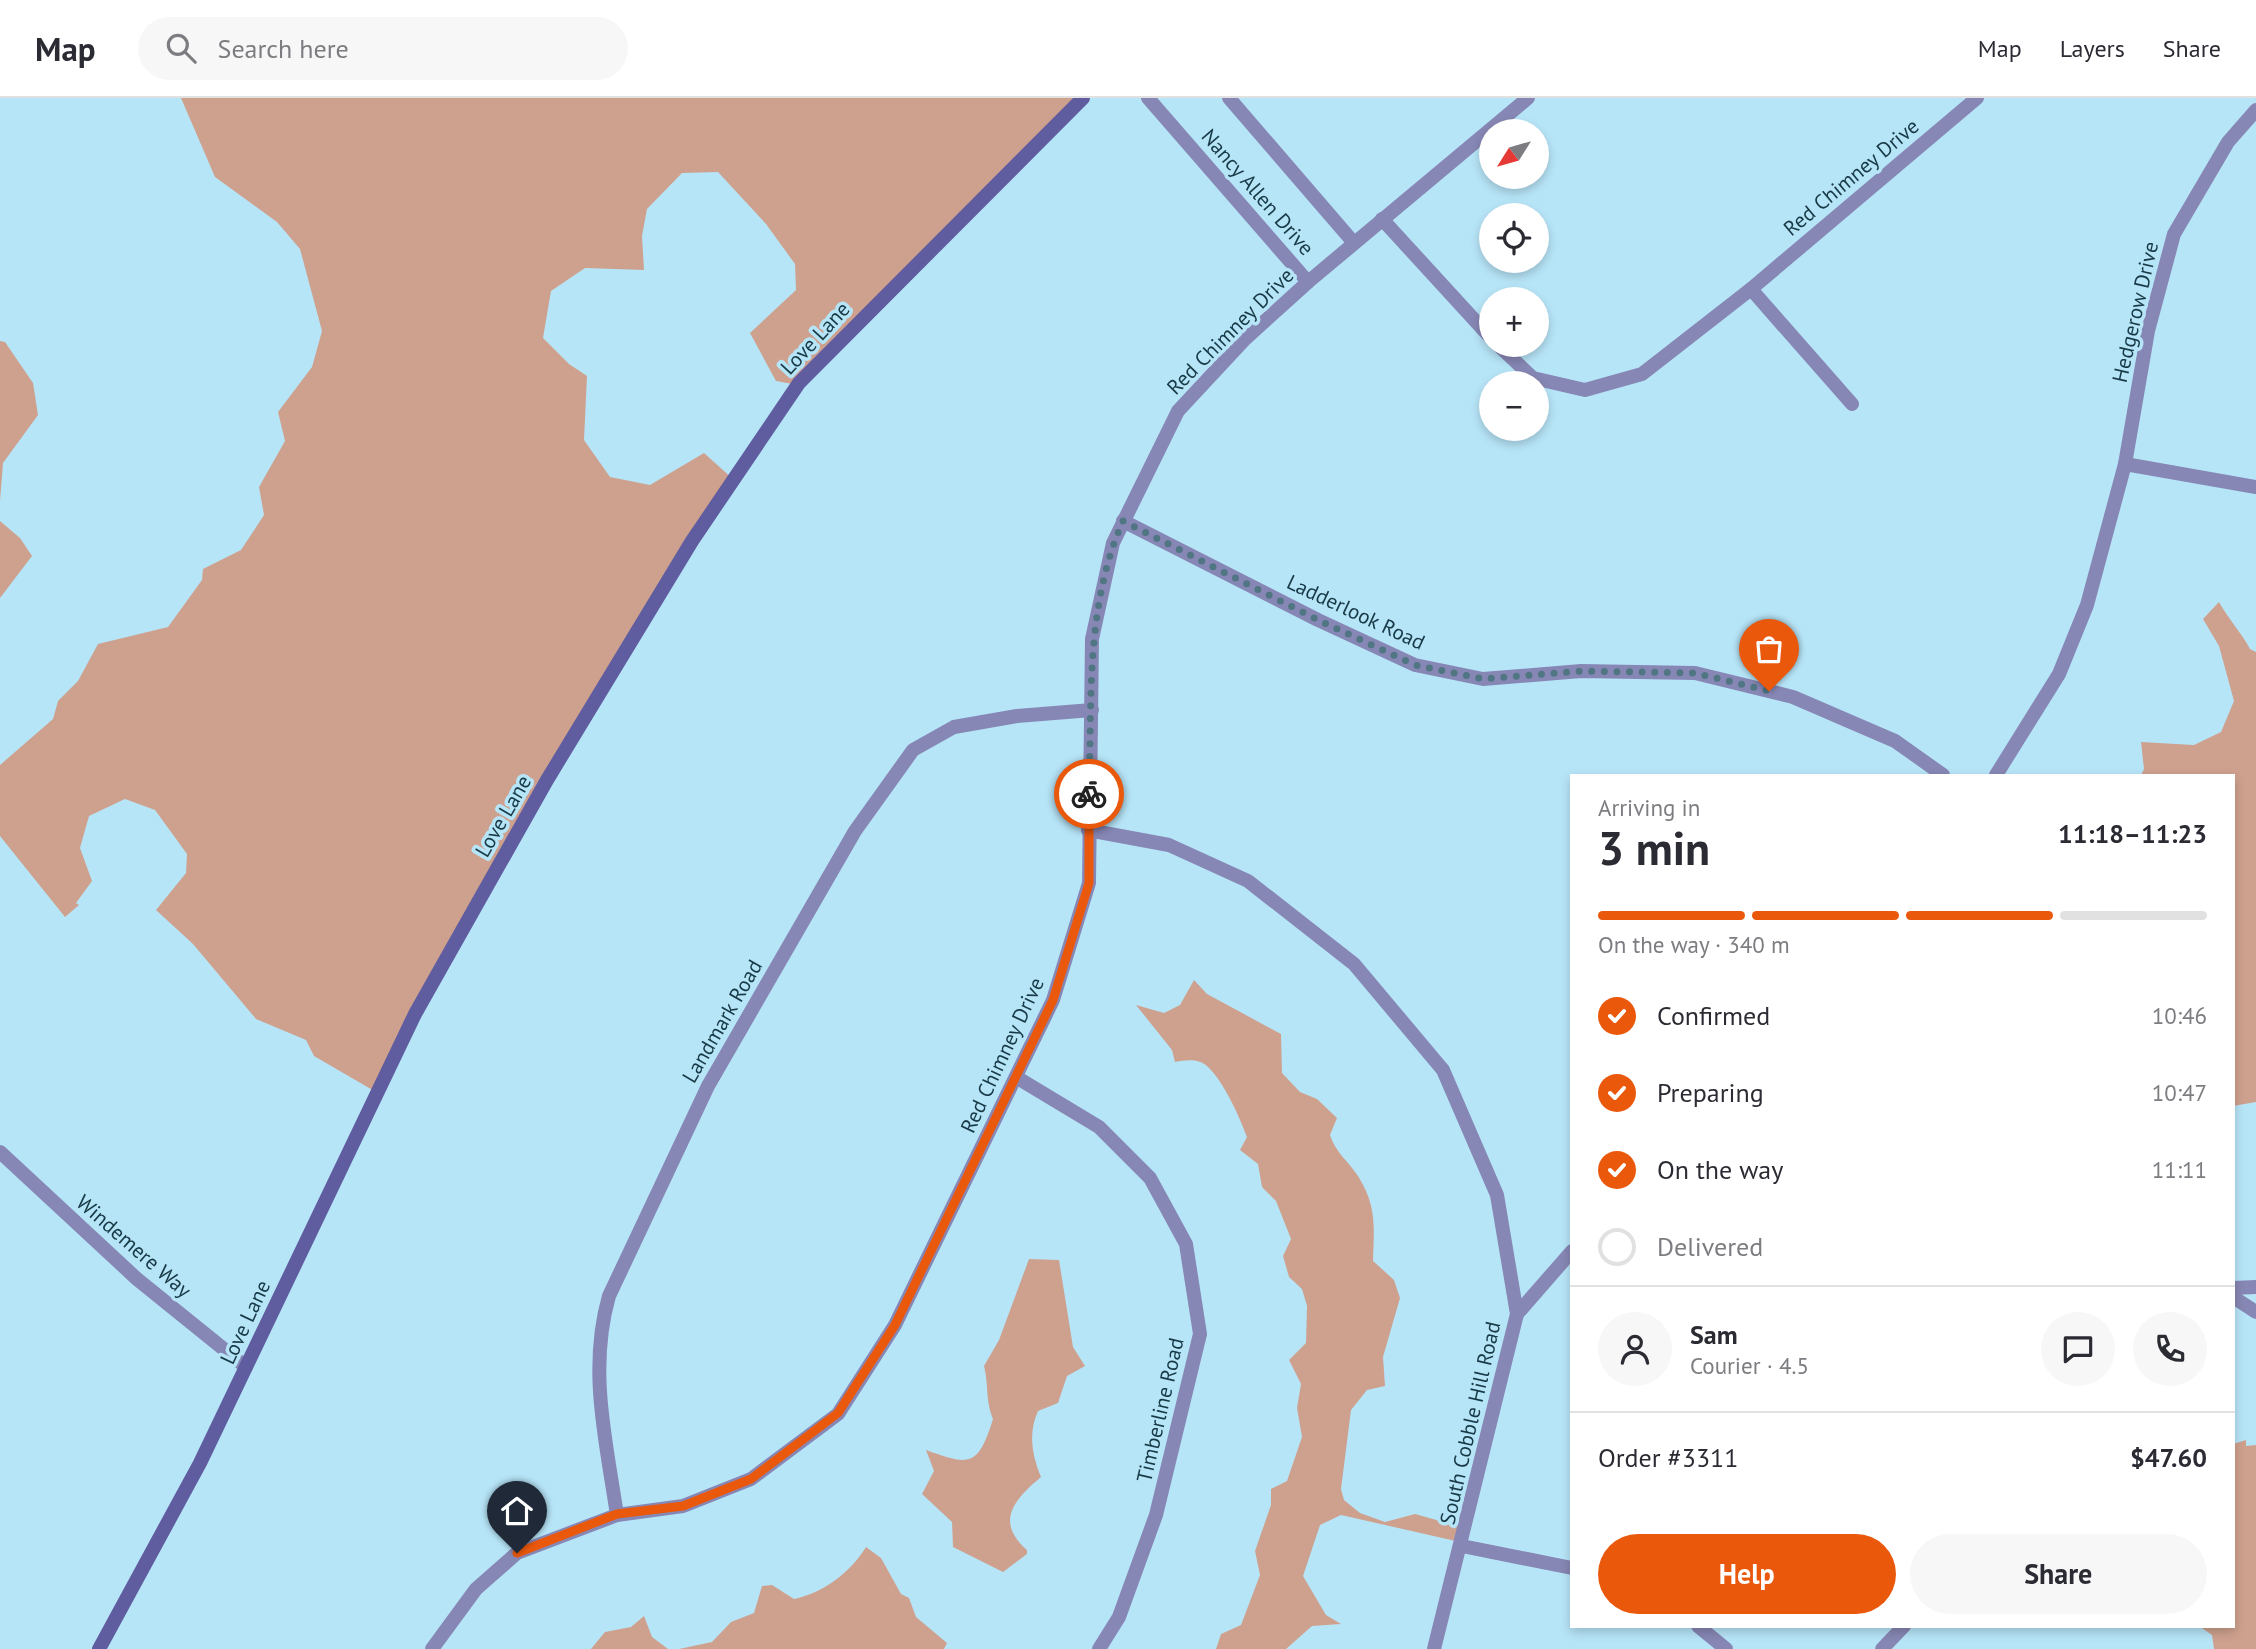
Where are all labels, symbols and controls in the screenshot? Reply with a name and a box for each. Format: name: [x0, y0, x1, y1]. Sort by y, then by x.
search box: [138, 17, 628, 80]
text: Map: [35, 27, 96, 70]
icon: search: [162, 29, 200, 67]
text: Search here: [218, 32, 349, 65]
text: Map: [1978, 33, 2022, 64]
text: Layers: [2060, 33, 2125, 64]
text: Share: [2163, 33, 2221, 64]
street label: Red Chimney Drive: [1778, 112, 1924, 242]
north arrow: [1479, 119, 1549, 189]
map controls: [1479, 119, 1549, 441]
street label: Nancy Allen Drive: [1196, 123, 1320, 261]
button: locate: [1479, 203, 1549, 273]
street label: Hedgerow Drive: [2106, 239, 2164, 385]
street label: Red Chimney Drive: [1161, 262, 1299, 400]
button: +: [1479, 287, 1549, 357]
street label: Love Lane: [775, 296, 855, 380]
button: −: [1479, 371, 1549, 441]
street label: Ladderlook Road: [1283, 568, 1429, 656]
pin: [1739, 619, 1799, 691]
icon: bag: [1750, 630, 1788, 668]
courier: [1054, 759, 1124, 829]
street label: Love Lane: [469, 770, 537, 862]
icon: bike: [1070, 775, 1108, 813]
text: Arriving in: [1598, 793, 1700, 822]
text: 11:18–11:23: [2058, 817, 2207, 850]
text: 3 min: [1598, 818, 1710, 878]
text: On the way · 340 m: [1598, 930, 1790, 959]
street label: Landmark Road: [676, 955, 768, 1087]
street label: Red Chimney Drive: [954, 973, 1050, 1137]
icon: check: [1598, 997, 1636, 1035]
text: Confirmed: [1657, 999, 1770, 1032]
text: 10:46: [2152, 1001, 2207, 1030]
icon: check: [1598, 1074, 1636, 1112]
text: Preparing: [1657, 1076, 1764, 1109]
text: 10:47: [2152, 1078, 2207, 1107]
icon: check: [1598, 1151, 1636, 1189]
text: On the way: [1657, 1153, 1783, 1186]
text: 11:11: [2152, 1155, 2207, 1184]
street label: Windemere Way: [71, 1189, 197, 1304]
text: Delivered: [1657, 1230, 1763, 1263]
street label: Love Lane: [214, 1276, 276, 1368]
button: person: [1598, 1312, 1672, 1386]
button: chat: [2041, 1312, 2115, 1386]
button: phone: [2133, 1312, 2207, 1386]
text: Sam: [1690, 1318, 1738, 1351]
street label: South Cobble Hill Road: [1433, 1319, 1507, 1527]
street label: Timberline Road: [1130, 1335, 1190, 1485]
text: Courier · 4.5: [1690, 1351, 1809, 1380]
text: Order #3311: [1598, 1441, 1738, 1474]
text: $47.60: [2130, 1441, 2207, 1474]
pin: [487, 1481, 547, 1553]
icon: home: [498, 1492, 536, 1530]
button: Help: [1598, 1534, 1896, 1614]
button: Share: [1910, 1534, 2207, 1614]

